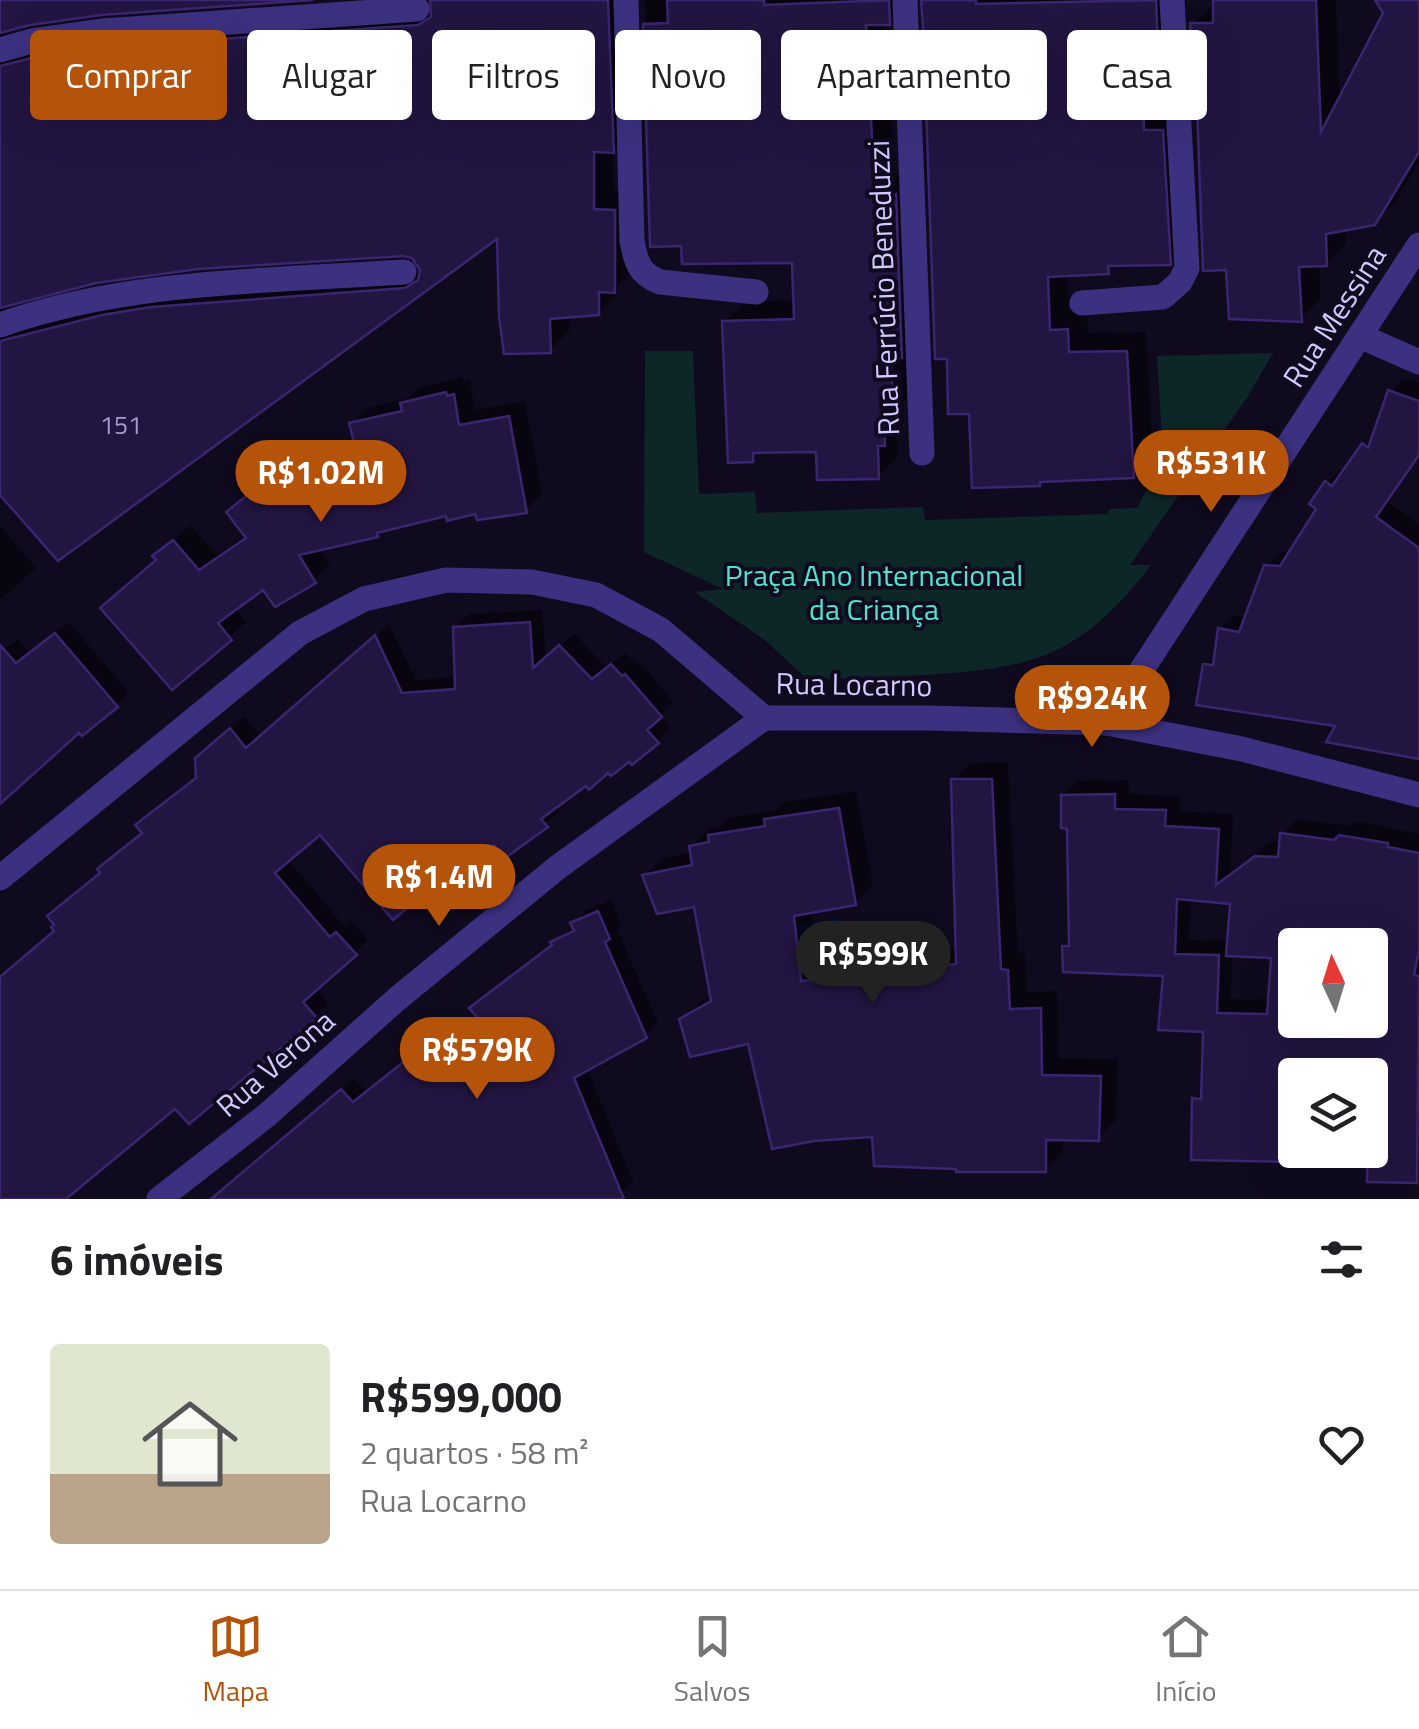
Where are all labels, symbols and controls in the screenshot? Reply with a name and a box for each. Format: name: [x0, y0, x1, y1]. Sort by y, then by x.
chip: Comprar: [30, 30, 227, 120]
chip: Alugar: [247, 30, 412, 120]
chip: Filtros: [432, 30, 595, 120]
chip: Novo: [615, 30, 761, 120]
chip: Apartamento: [781, 30, 1047, 120]
chip: Casa: [1067, 30, 1207, 120]
street label: Rua Ferrúcio Beneduzzi: [855, 139, 911, 437]
street label: Rua Messina: [1271, 236, 1397, 396]
house number: 151: [100, 406, 142, 444]
pin: R$531K: [1130, 430, 1292, 515]
text: R$531K: [1156, 438, 1266, 486]
pin: R$1.02M: [229, 440, 413, 525]
text: R$1.02M: [257, 448, 385, 496]
park label: Praça Ano Internacional da Criança: [725, 552, 1023, 632]
street label: Rua Locarno: [775, 660, 933, 708]
pin: R$924K: [1011, 665, 1173, 750]
text: R$924K: [1037, 673, 1147, 721]
pin: R$1.4M: [358, 844, 520, 929]
text: R$1.4M: [384, 852, 494, 900]
pin: R$599K: [792, 921, 954, 1006]
north arrow: [1278, 928, 1388, 1038]
map controls: [1278, 928, 1388, 1168]
text: R$599K: [818, 929, 928, 977]
street label: Rua Verona: [205, 998, 345, 1128]
pin: R$579K: [396, 1017, 558, 1102]
text: R$579K: [422, 1025, 532, 1073]
button: layers: [1278, 1058, 1388, 1168]
text: 6 imóveis: [50, 1227, 224, 1291]
icon: filters: [1314, 1232, 1369, 1287]
text: R$599,000: [360, 1364, 562, 1428]
icon: home: [130, 1384, 250, 1504]
icon: heart: [1314, 1417, 1369, 1472]
text: 2 quartos · 58 m²: [360, 1428, 589, 1476]
text: Rua Locarno: [360, 1476, 527, 1524]
tab: Mapa: [202, 1609, 269, 1712]
tab: Salvos: [674, 1609, 750, 1712]
tab: Início: [1155, 1609, 1217, 1712]

